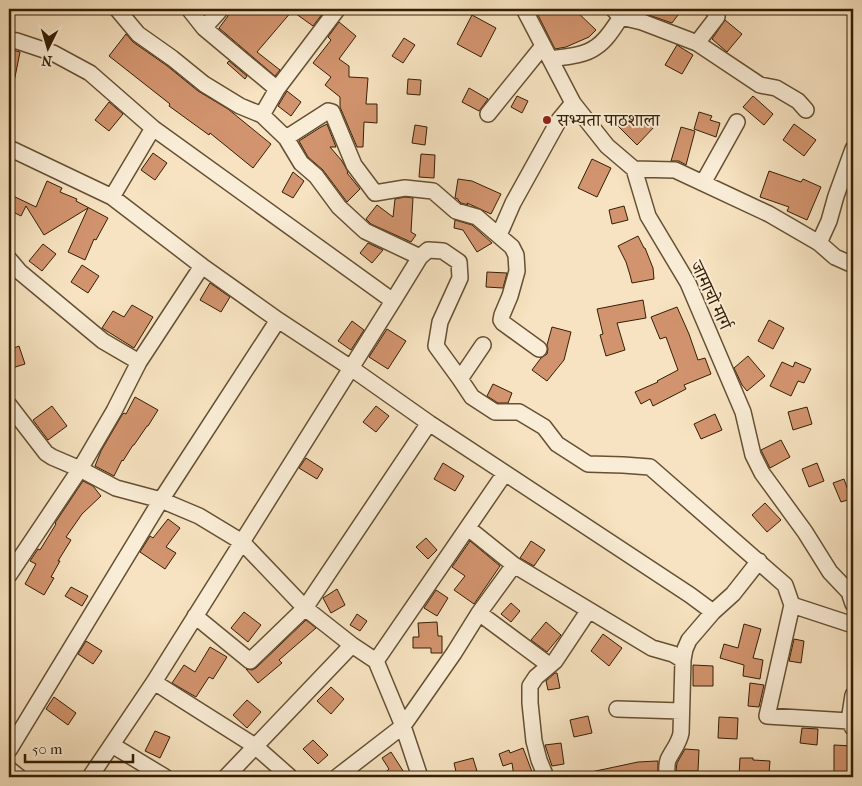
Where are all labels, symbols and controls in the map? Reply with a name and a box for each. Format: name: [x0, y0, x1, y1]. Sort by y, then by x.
north arrow: [22, 22, 72, 72]
text: N: [41, 51, 53, 69]
place label: सभ्यता पाठशाला: [556, 110, 661, 131]
marker: सभ्यता पाठशाला: [541, 114, 553, 126]
street label: जामाचो मार्ग: [685, 257, 736, 334]
scale bar: [25, 731, 132, 763]
text: 50 m: [32, 740, 63, 758]

